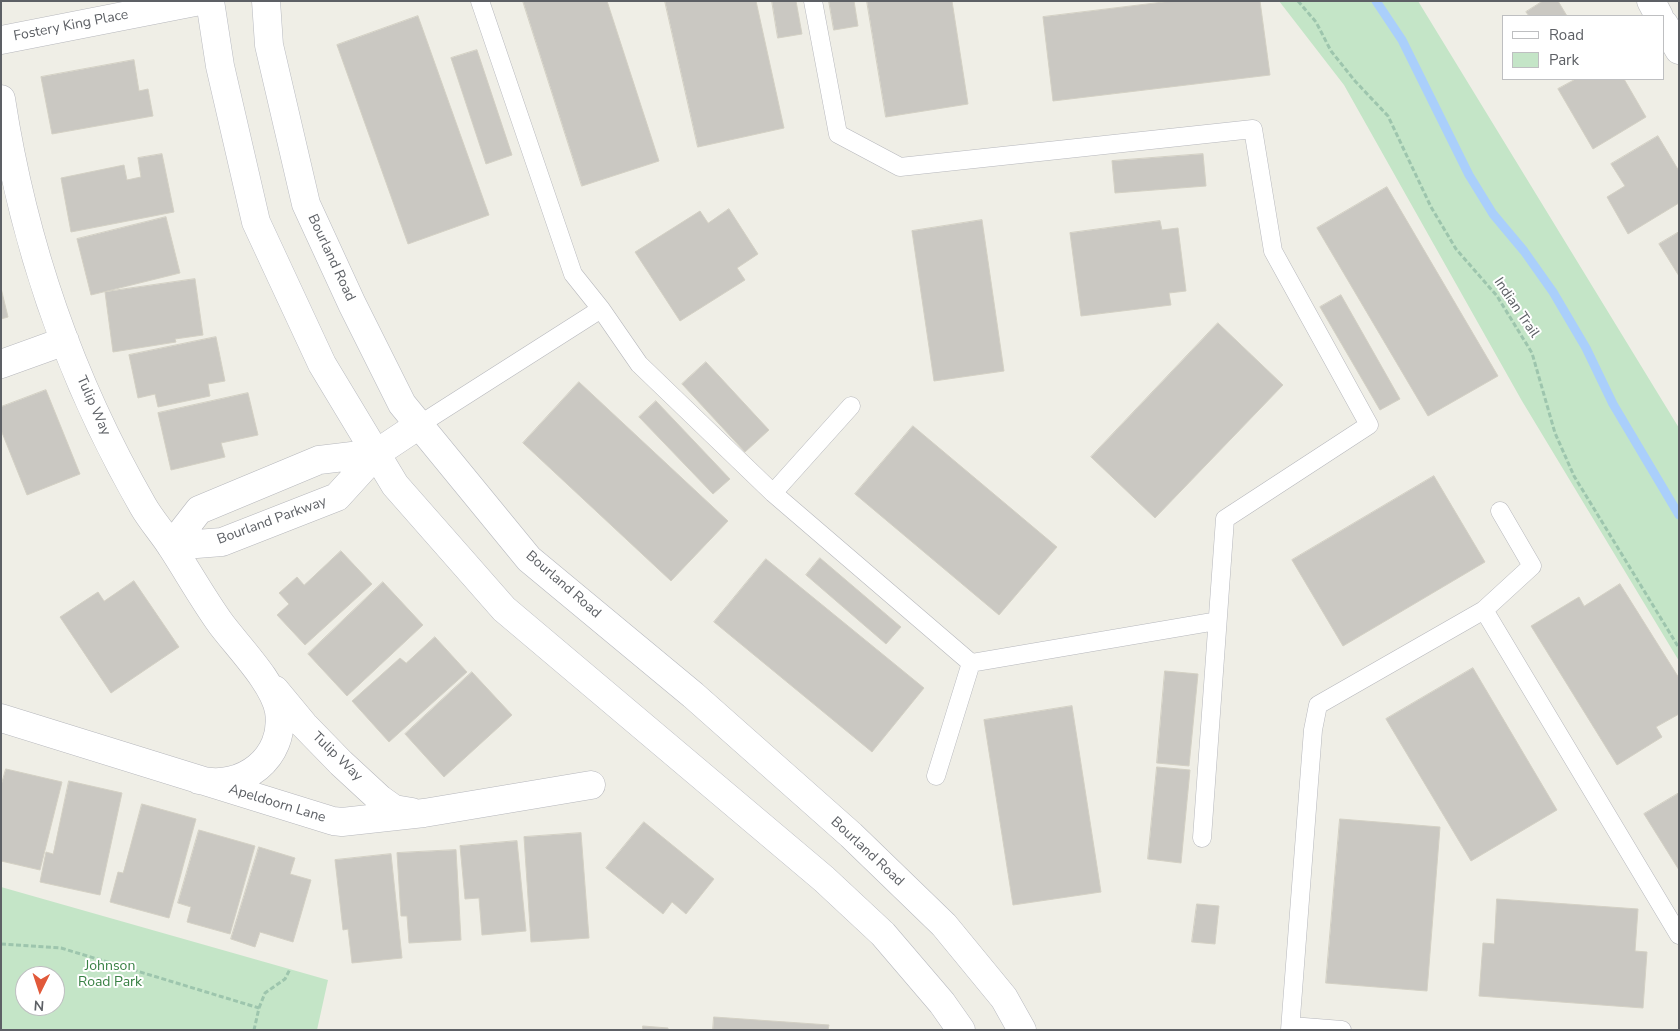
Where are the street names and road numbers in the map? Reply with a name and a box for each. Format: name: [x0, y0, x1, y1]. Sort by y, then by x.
street label: Fostery King Place: [12, 7, 130, 45]
street label: Bourland Road: [304, 212, 358, 304]
street label: Indian Trail: [1490, 275, 1542, 341]
street label: Tulip Way: [72, 374, 114, 438]
street label: Bourland Parkway: [215, 493, 329, 549]
street label: Bourland Road: [522, 548, 604, 622]
street label: Tulip Way: [308, 729, 366, 785]
street label: Apeldoorn Lane: [226, 781, 328, 827]
street label: Bourland Road: [827, 814, 907, 890]

